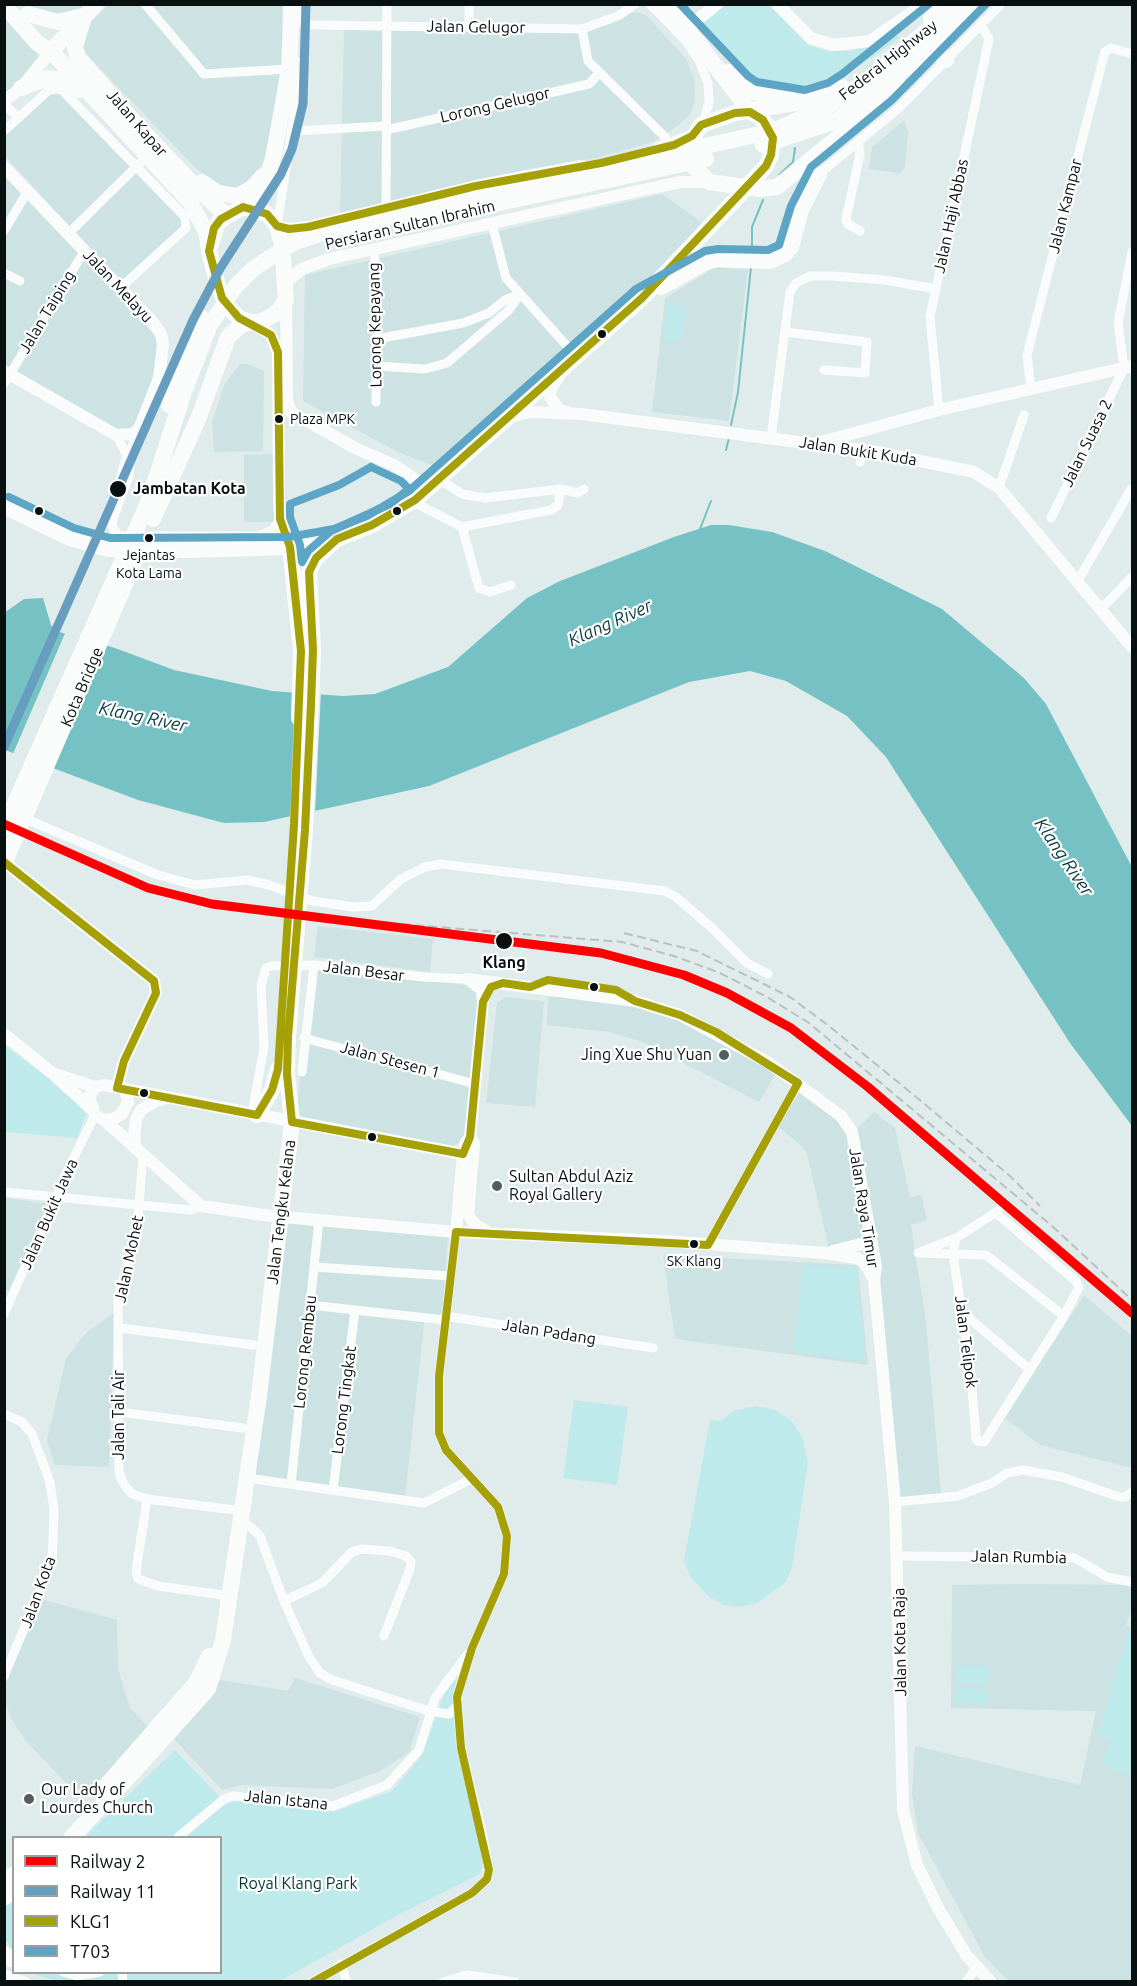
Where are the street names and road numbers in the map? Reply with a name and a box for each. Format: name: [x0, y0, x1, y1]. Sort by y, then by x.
street label: Federal Highway: [835, 16, 941, 104]
street label: Jalan Gelugor: [426, 17, 526, 37]
street label: Lorong Gelugor: [438, 83, 552, 127]
street label: Jalan Kapar: [103, 85, 171, 161]
street label: Jalan Haji Abbas: [930, 157, 972, 275]
street label: Jalan Kampar: [1044, 157, 1086, 255]
street label: Persiaran Sultan Ibrahim: [323, 196, 497, 254]
street label: Jalan Melayu: [79, 245, 157, 327]
street label: Lorong Kepayang: [364, 262, 386, 388]
street label: Jalan Taiping: [15, 267, 79, 357]
street label: Jalan Suasa 2: [1058, 396, 1116, 490]
street label: Jalan Bukit Kuda: [798, 432, 918, 470]
street label: Kota Bridge: [57, 644, 107, 730]
street label: Jalan Besar: [322, 957, 406, 985]
street label: Jalan Stesen 1: [338, 1037, 442, 1083]
street label: Jalan Tengku Kelana: [263, 1139, 299, 1285]
street label: Jalan Raya Timur: [845, 1147, 883, 1269]
street label: Jalan Bukit Jawa: [16, 1156, 82, 1272]
street label: Jalan Mohet: [110, 1214, 148, 1304]
street label: Lorong Rembau: [289, 1294, 321, 1410]
street label: Jalan Telipok: [951, 1295, 981, 1389]
street label: Jalan Padang: [501, 1315, 597, 1349]
street label: Lorong Tingkat: [328, 1345, 360, 1455]
street label: Jalan Tali Air: [109, 1370, 129, 1460]
street label: Jalan Rumbia: [971, 1547, 1067, 1567]
street label: Jalan Kota: [16, 1554, 60, 1630]
street label: Jalan Kota Raja: [889, 1588, 911, 1696]
street label: Jalan Istana: [243, 1786, 329, 1814]

